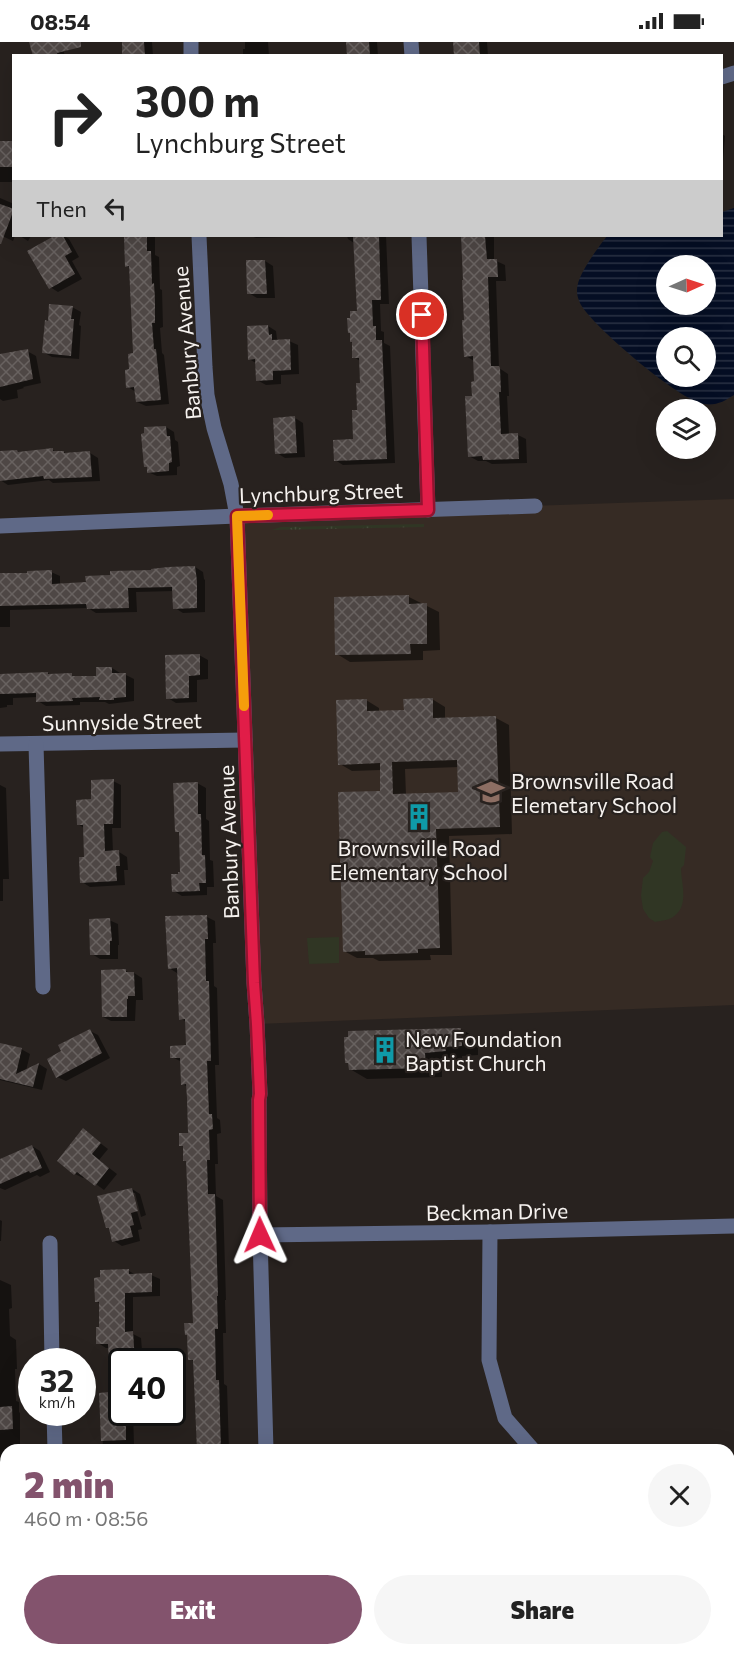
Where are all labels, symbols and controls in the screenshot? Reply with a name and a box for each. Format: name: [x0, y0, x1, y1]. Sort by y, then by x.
text: 08:54: [30, 8, 90, 35]
text: 300 m: [135, 74, 260, 126]
icon: right: [36, 78, 114, 156]
text: Lynchburg Street: [135, 126, 346, 159]
icon: left: [99, 192, 132, 225]
text: Then: [36, 195, 87, 222]
north arrow: [656, 255, 716, 315]
map controls: [656, 255, 716, 459]
street label: Banbury Avenue: [167, 265, 205, 421]
pin: [396, 289, 447, 340]
icon: arrive: [405, 298, 438, 331]
button: search: [656, 327, 716, 387]
button: layers: [656, 399, 716, 459]
street label: Lynchburg Street: [239, 477, 403, 507]
street label: Sunnyside Street: [42, 707, 202, 735]
street label: Banbury Avenue: [213, 765, 243, 919]
place label: Brownsville Road Elemetary School: [511, 768, 677, 817]
school or university icon: Brownsville Road Elemetary School: [476, 777, 506, 807]
building icon: Brownsville Road Elementary School: [404, 802, 434, 832]
place label: Brownsville Road Elementary School: [330, 835, 508, 884]
place label: New Foundation Baptist Church: [405, 1026, 562, 1075]
building icon: New Foundation Baptist Church: [370, 1035, 400, 1065]
street label: Beckman Drive: [426, 1197, 568, 1225]
position arrow: [228, 1203, 292, 1267]
speed limit sign: 40: [108, 1348, 186, 1426]
text: 32: [40, 1361, 74, 1398]
text: km/h: [39, 1393, 75, 1411]
text: 2 min: [24, 1461, 114, 1505]
button: close: [648, 1464, 711, 1527]
text: 460 m · 08:56: [24, 1506, 148, 1530]
button: Exit: [24, 1575, 362, 1644]
button: Share: [374, 1575, 711, 1644]

